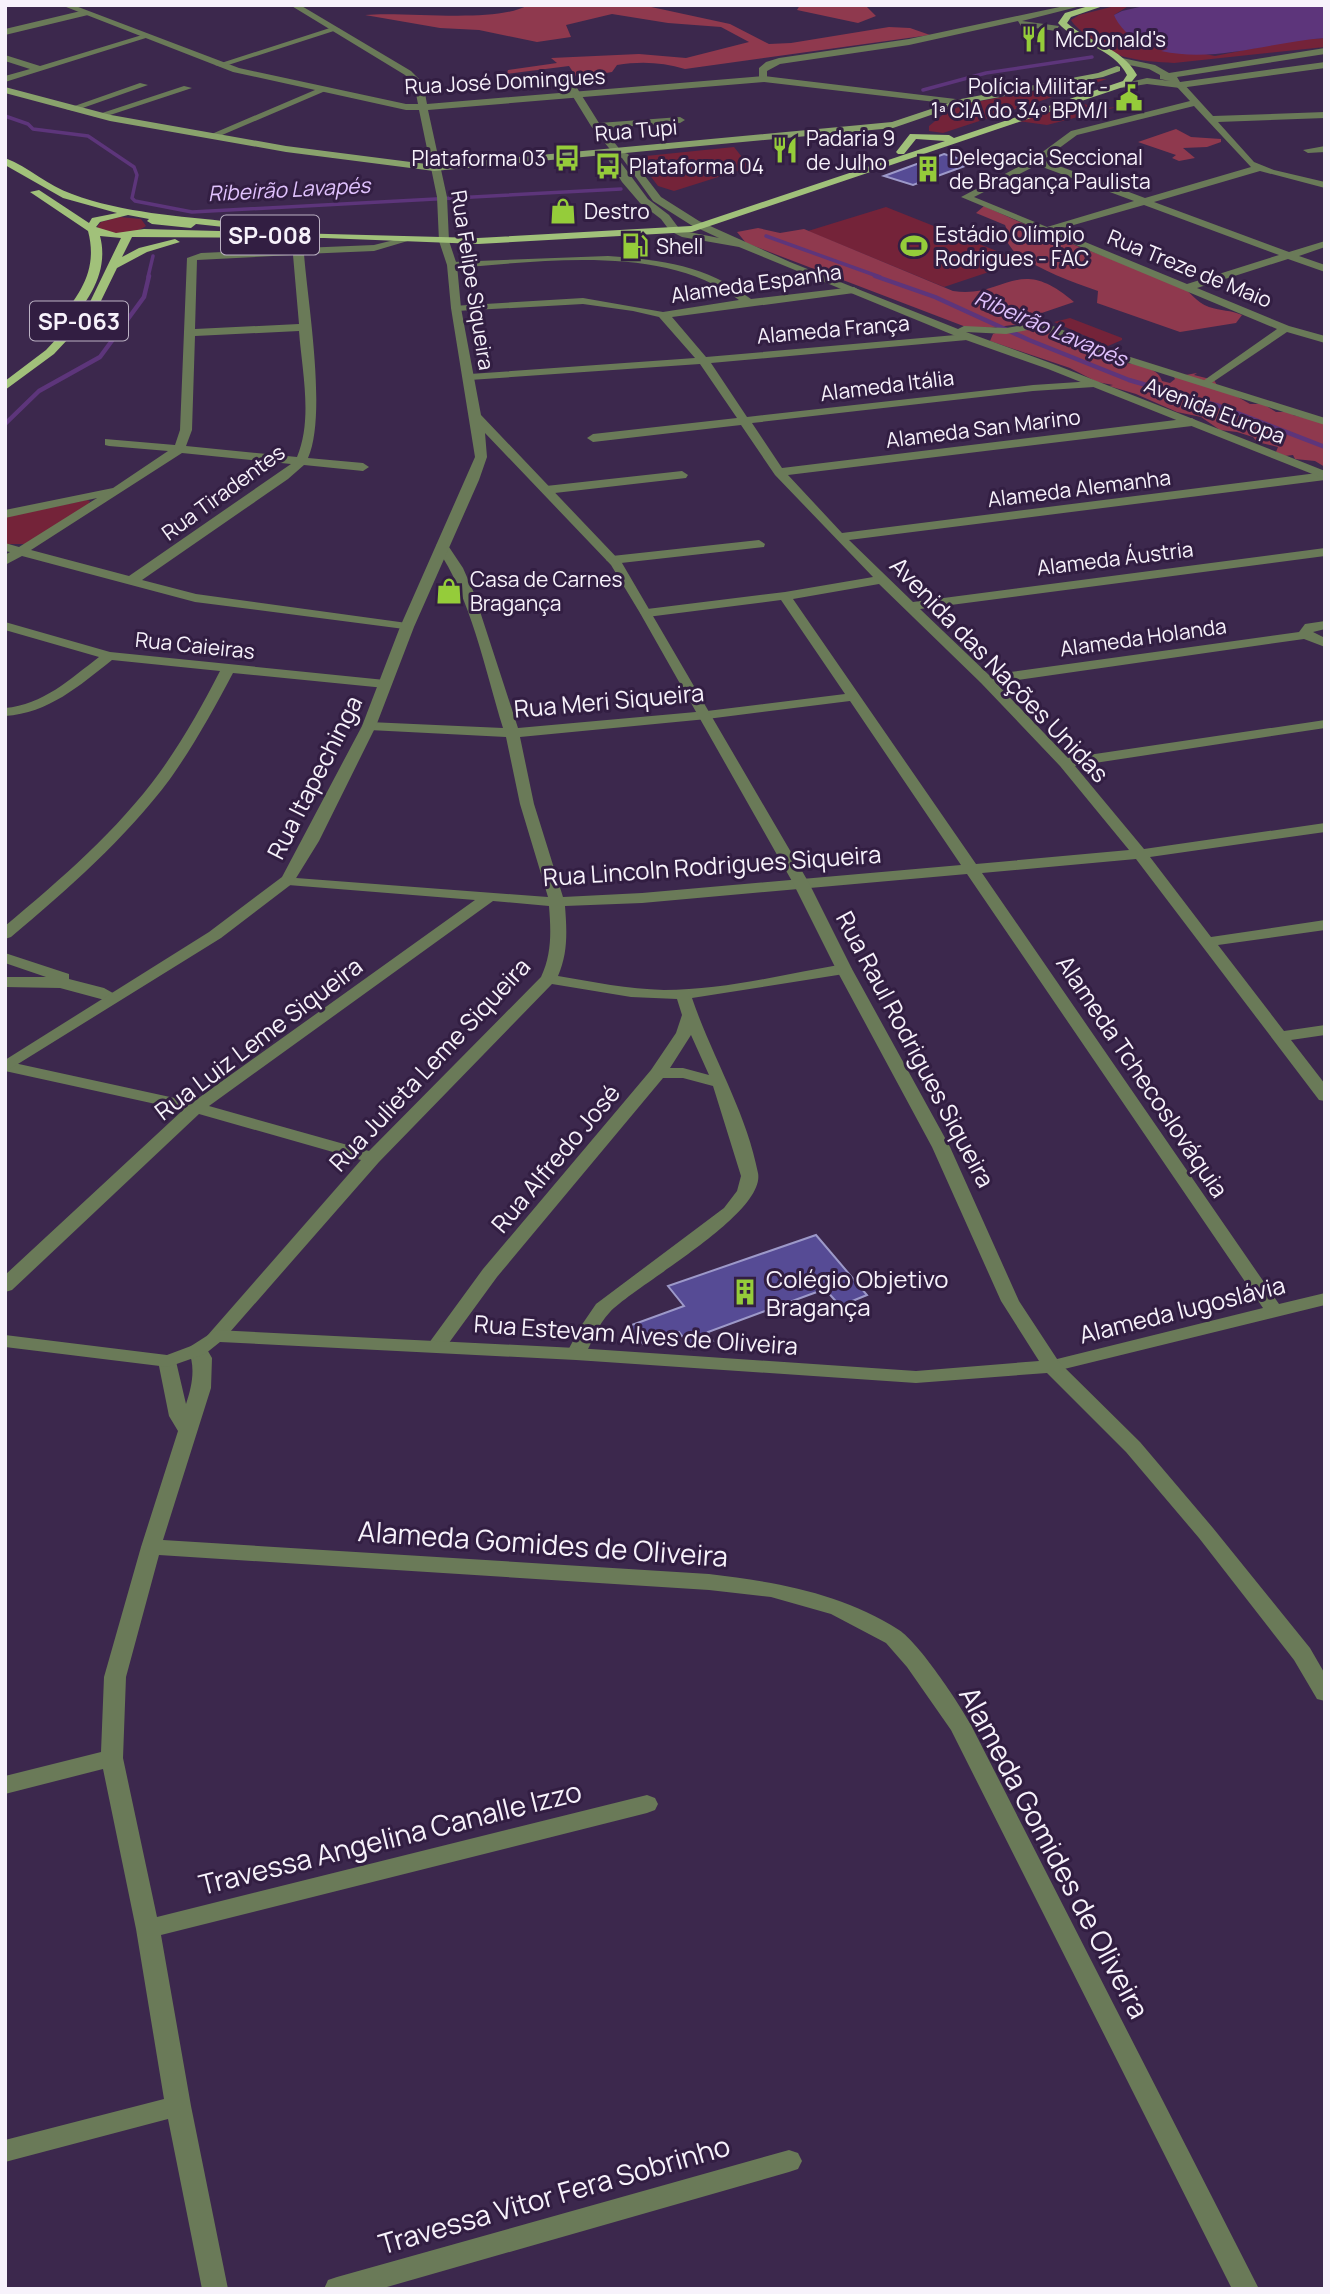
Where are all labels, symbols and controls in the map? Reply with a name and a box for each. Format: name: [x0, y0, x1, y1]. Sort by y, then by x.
restaurant icon: McDonald's: [1019, 24, 1049, 54]
place label: McDonald's: [1055, 25, 1166, 53]
street label: Rua José Domingues: [404, 62, 606, 100]
place label: Polícia Militar - 1ª CIA do 34º BPM/I: [931, 72, 1108, 124]
public building icon: Polícia Militar - 1ª CIA do 34º BPM/I: [1114, 83, 1144, 113]
street label: Rua Tupi: [594, 112, 678, 148]
place label: Padaria 9 de Julho: [806, 124, 895, 176]
restaurant icon: Padaria 9 de Julho: [770, 135, 800, 165]
bus stop icon: Plataforma 03: [552, 143, 582, 173]
place label: Delegacia Seccional de Bragança Paulista: [949, 143, 1151, 195]
place label: Plataforma 03: [412, 144, 546, 172]
bus stop icon: Plataforma 04: [593, 151, 623, 181]
place label: Plataforma 04: [629, 152, 764, 180]
building icon: Delegacia Seccional de Bragança Paulista: [913, 154, 943, 184]
water label: Ribeirão Lavapés: [207, 171, 373, 207]
street label: Rua Felipe Siqueira: [445, 188, 501, 372]
shop icon: Destro: [548, 196, 578, 226]
place label: Destro: [584, 197, 650, 225]
road number: SP-008: [221, 216, 319, 254]
place label: Estádio Olímpio Rodrigues - FAC: [935, 220, 1089, 272]
street label: Rua Treze de Maio: [1104, 222, 1276, 314]
fuel station icon: Shell: [620, 231, 650, 261]
sports icon: Estádio Olímpio Rodrigues - FAC: [899, 231, 929, 261]
place label: Shell: [656, 232, 704, 260]
street label: Alameda Espanha: [669, 257, 843, 309]
water label: Ribeirão Lavapés: [971, 283, 1133, 373]
road number: SP-063: [30, 302, 128, 340]
street label: Alameda França: [755, 308, 911, 350]
street label: Alameda Itália: [818, 363, 956, 407]
street label: Avenida Europa: [1141, 370, 1289, 450]
street label: Alameda San Marino: [884, 402, 1082, 454]
street label: Rua Tiradentes: [156, 438, 290, 546]
street label: Alameda Alemanha: [986, 463, 1172, 513]
street label: Alameda Áustria: [1035, 535, 1195, 581]
street label: Avenida das Nações Unidas: [883, 549, 1117, 789]
place label: Casa de Carnes Bragança: [470, 565, 622, 617]
shop icon: Casa de Carnes Bragança: [434, 576, 464, 606]
street label: Alameda Holanda: [1058, 611, 1228, 663]
street label: Rua Caieiras: [134, 625, 256, 665]
street label: Rua Meri Siqueira: [513, 675, 705, 725]
street label: Rua Itapechinga: [259, 690, 369, 864]
street label: Rua Lincoln Rodrigues Siqueira: [542, 837, 882, 893]
street label: Rua Raul Rodrigues Siqueira: [829, 905, 1003, 1193]
street label: Alameda Tchecoslováquia: [1049, 948, 1237, 1204]
street label: Rua Luiz Leme Siqueira: [147, 949, 369, 1127]
street label: Rua Julieta Leme Siqueira: [321, 950, 537, 1178]
street label: Rua Alfredo José: [483, 1077, 627, 1239]
place label: Colégio Objetivo Bragança: [766, 1262, 949, 1323]
street label: Alameda Iugoslávia: [1076, 1267, 1288, 1351]
building icon: Colégio Objetivo Bragança: [730, 1277, 760, 1307]
street label: Rua Estevam Alves de Oliveira: [473, 1306, 799, 1362]
street label: Alameda Gomides de Oliveira: [357, 1511, 729, 1575]
street label: Alameda Gomides de Oliveira: [951, 1679, 1159, 2025]
street label: Travessa Angelina Canalle Izzo: [195, 1771, 585, 1903]
street label: Travessa Vitor Fera Sobrinho: [374, 2126, 734, 2262]

